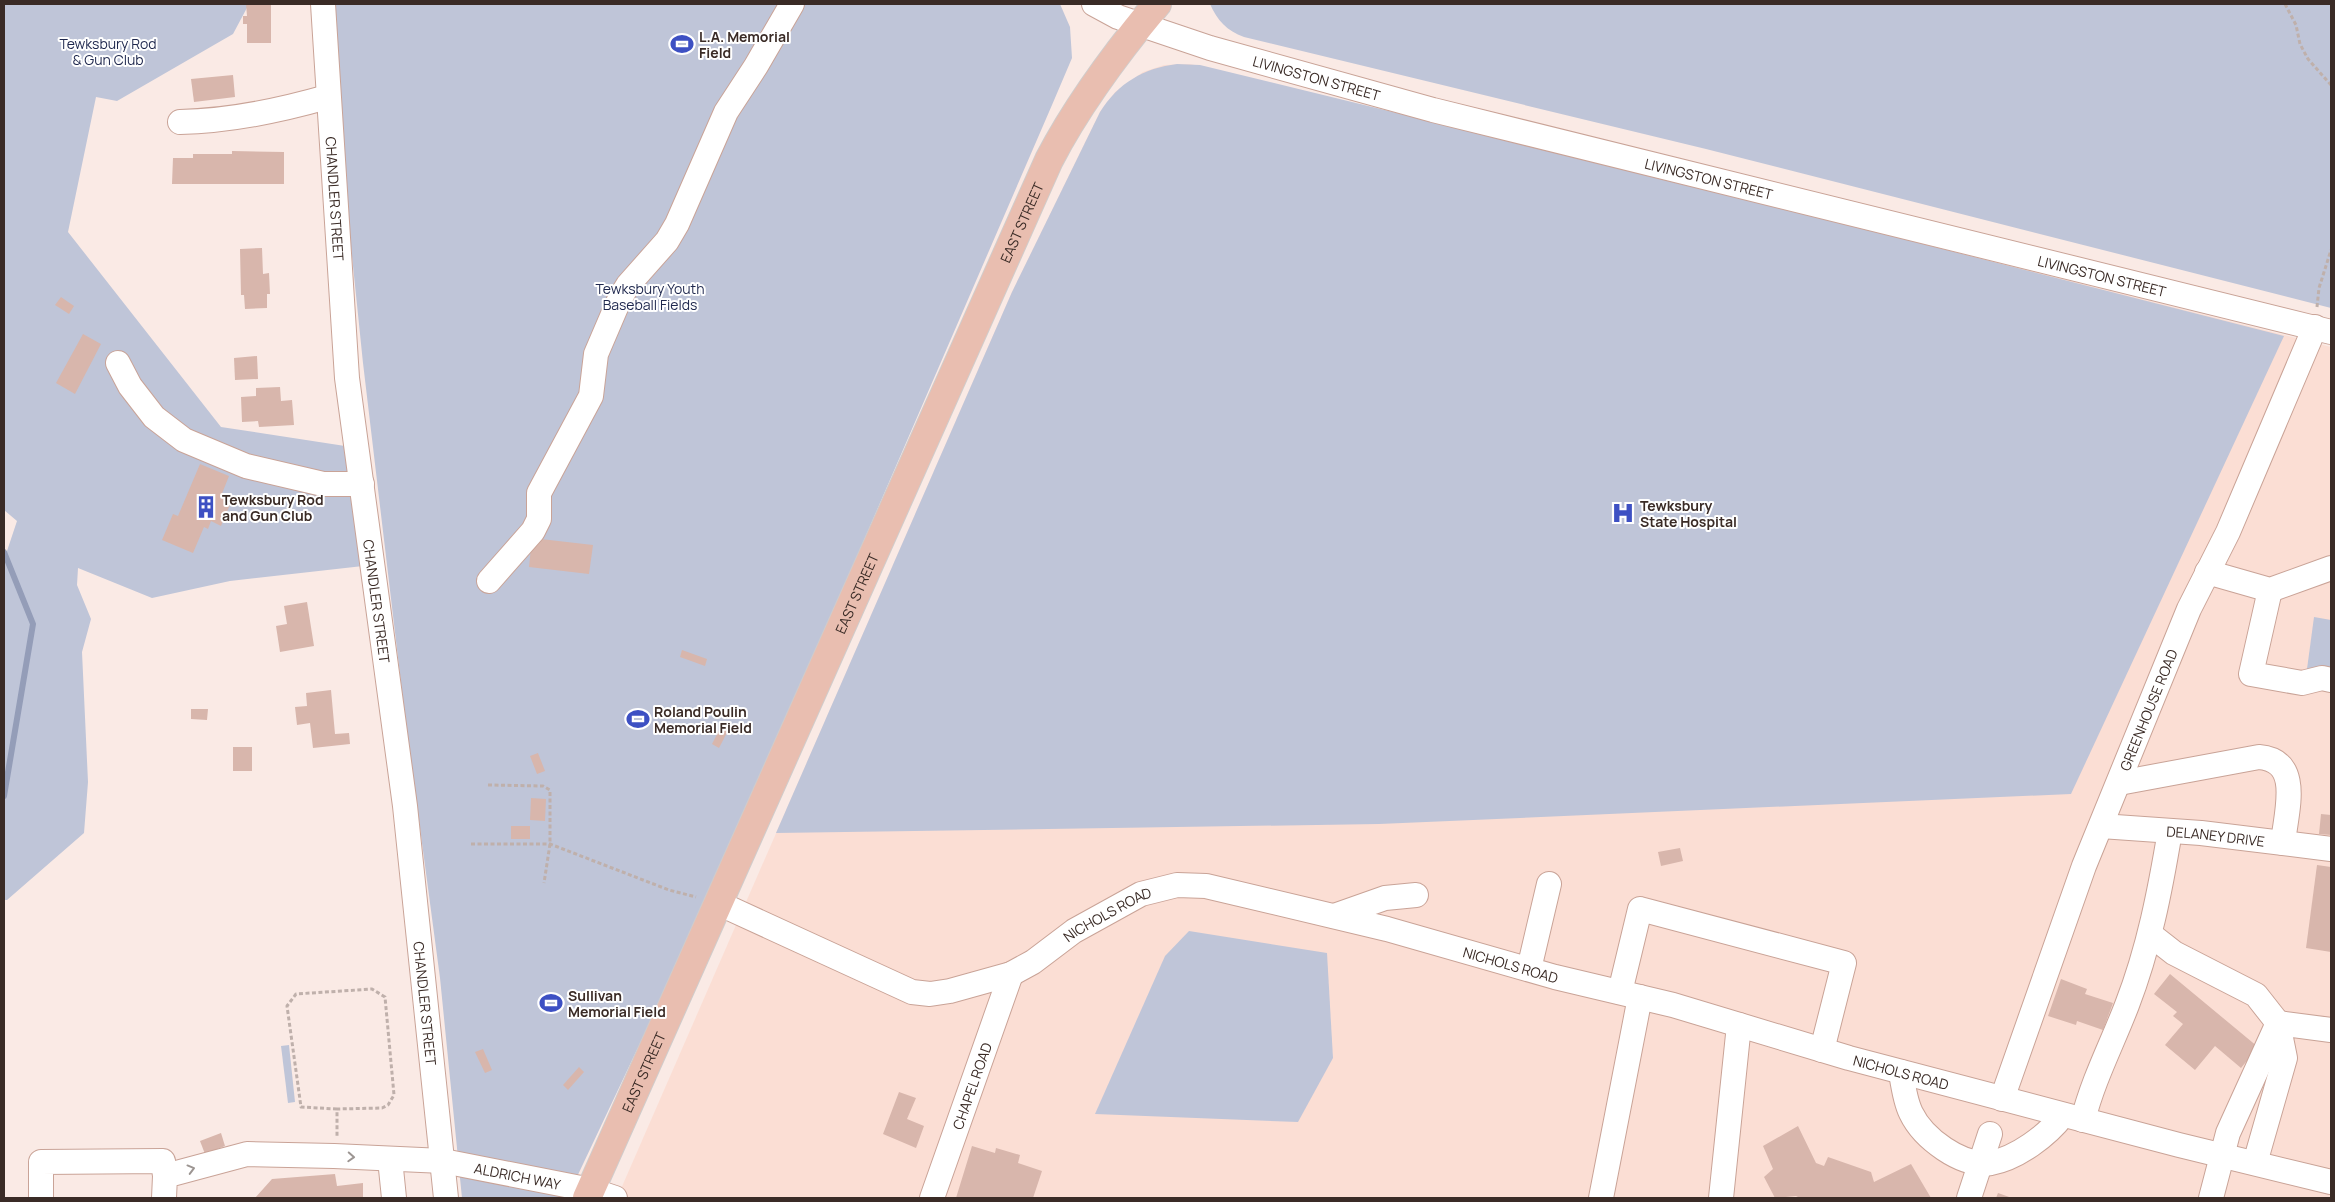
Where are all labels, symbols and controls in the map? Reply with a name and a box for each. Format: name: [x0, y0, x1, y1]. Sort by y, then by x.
place label: L.A. Memorial Field: [699, 27, 790, 62]
sports icon: L.A. Memorial Field: [669, 31, 695, 57]
park label: Tewksbury Rod & Gun Club: [59, 34, 157, 69]
street label: LIVINGSTON STREET: [1251, 51, 1383, 105]
street label: CHANDLER STREET: [322, 136, 349, 262]
street label: LIVINGSTON STREET: [1643, 153, 1776, 203]
street label: EAST STREET: [995, 178, 1048, 265]
street label: LIVINGSTON STREET: [2036, 250, 2169, 301]
park label: Tewksbury Youth Baseball Fields: [596, 279, 704, 314]
place label: Tewksbury Rod and Gun Club: [222, 490, 324, 525]
building icon: Tewksbury Rod and Gun Club: [193, 494, 219, 520]
place label: Tewksbury State Hospital: [1640, 496, 1737, 531]
hospital icon: Tewksbury State Hospital: [1610, 500, 1636, 526]
street label: CHANDLER STREET: [359, 538, 395, 665]
street label: EAST STREET: [830, 549, 883, 636]
street label: GREENHOUSE ROAD: [2115, 646, 2181, 773]
place label: Roland Poulin Memorial Field: [654, 702, 752, 737]
sports icon: Roland Poulin Memorial Field: [625, 706, 651, 732]
street label: DELANEY DRIVE: [2166, 821, 2266, 850]
street label: NICHOLS ROAD: [1059, 882, 1153, 946]
street label: CHANDLER STREET: [410, 940, 442, 1067]
street label: NICHOLS ROAD: [1461, 942, 1561, 987]
place label: Sullivan Memorial Field: [568, 986, 666, 1021]
sports icon: Sullivan Memorial Field: [538, 990, 564, 1016]
street label: EAST STREET: [617, 1028, 670, 1115]
street label: CHAPEL ROAD: [947, 1040, 996, 1132]
street label: NICHOLS ROAD: [1851, 1050, 1951, 1093]
one-way arrow: [348, 1151, 356, 1162]
street label: ALDRICH WAY: [473, 1158, 563, 1193]
one-way arrow: [187, 1165, 195, 1175]

